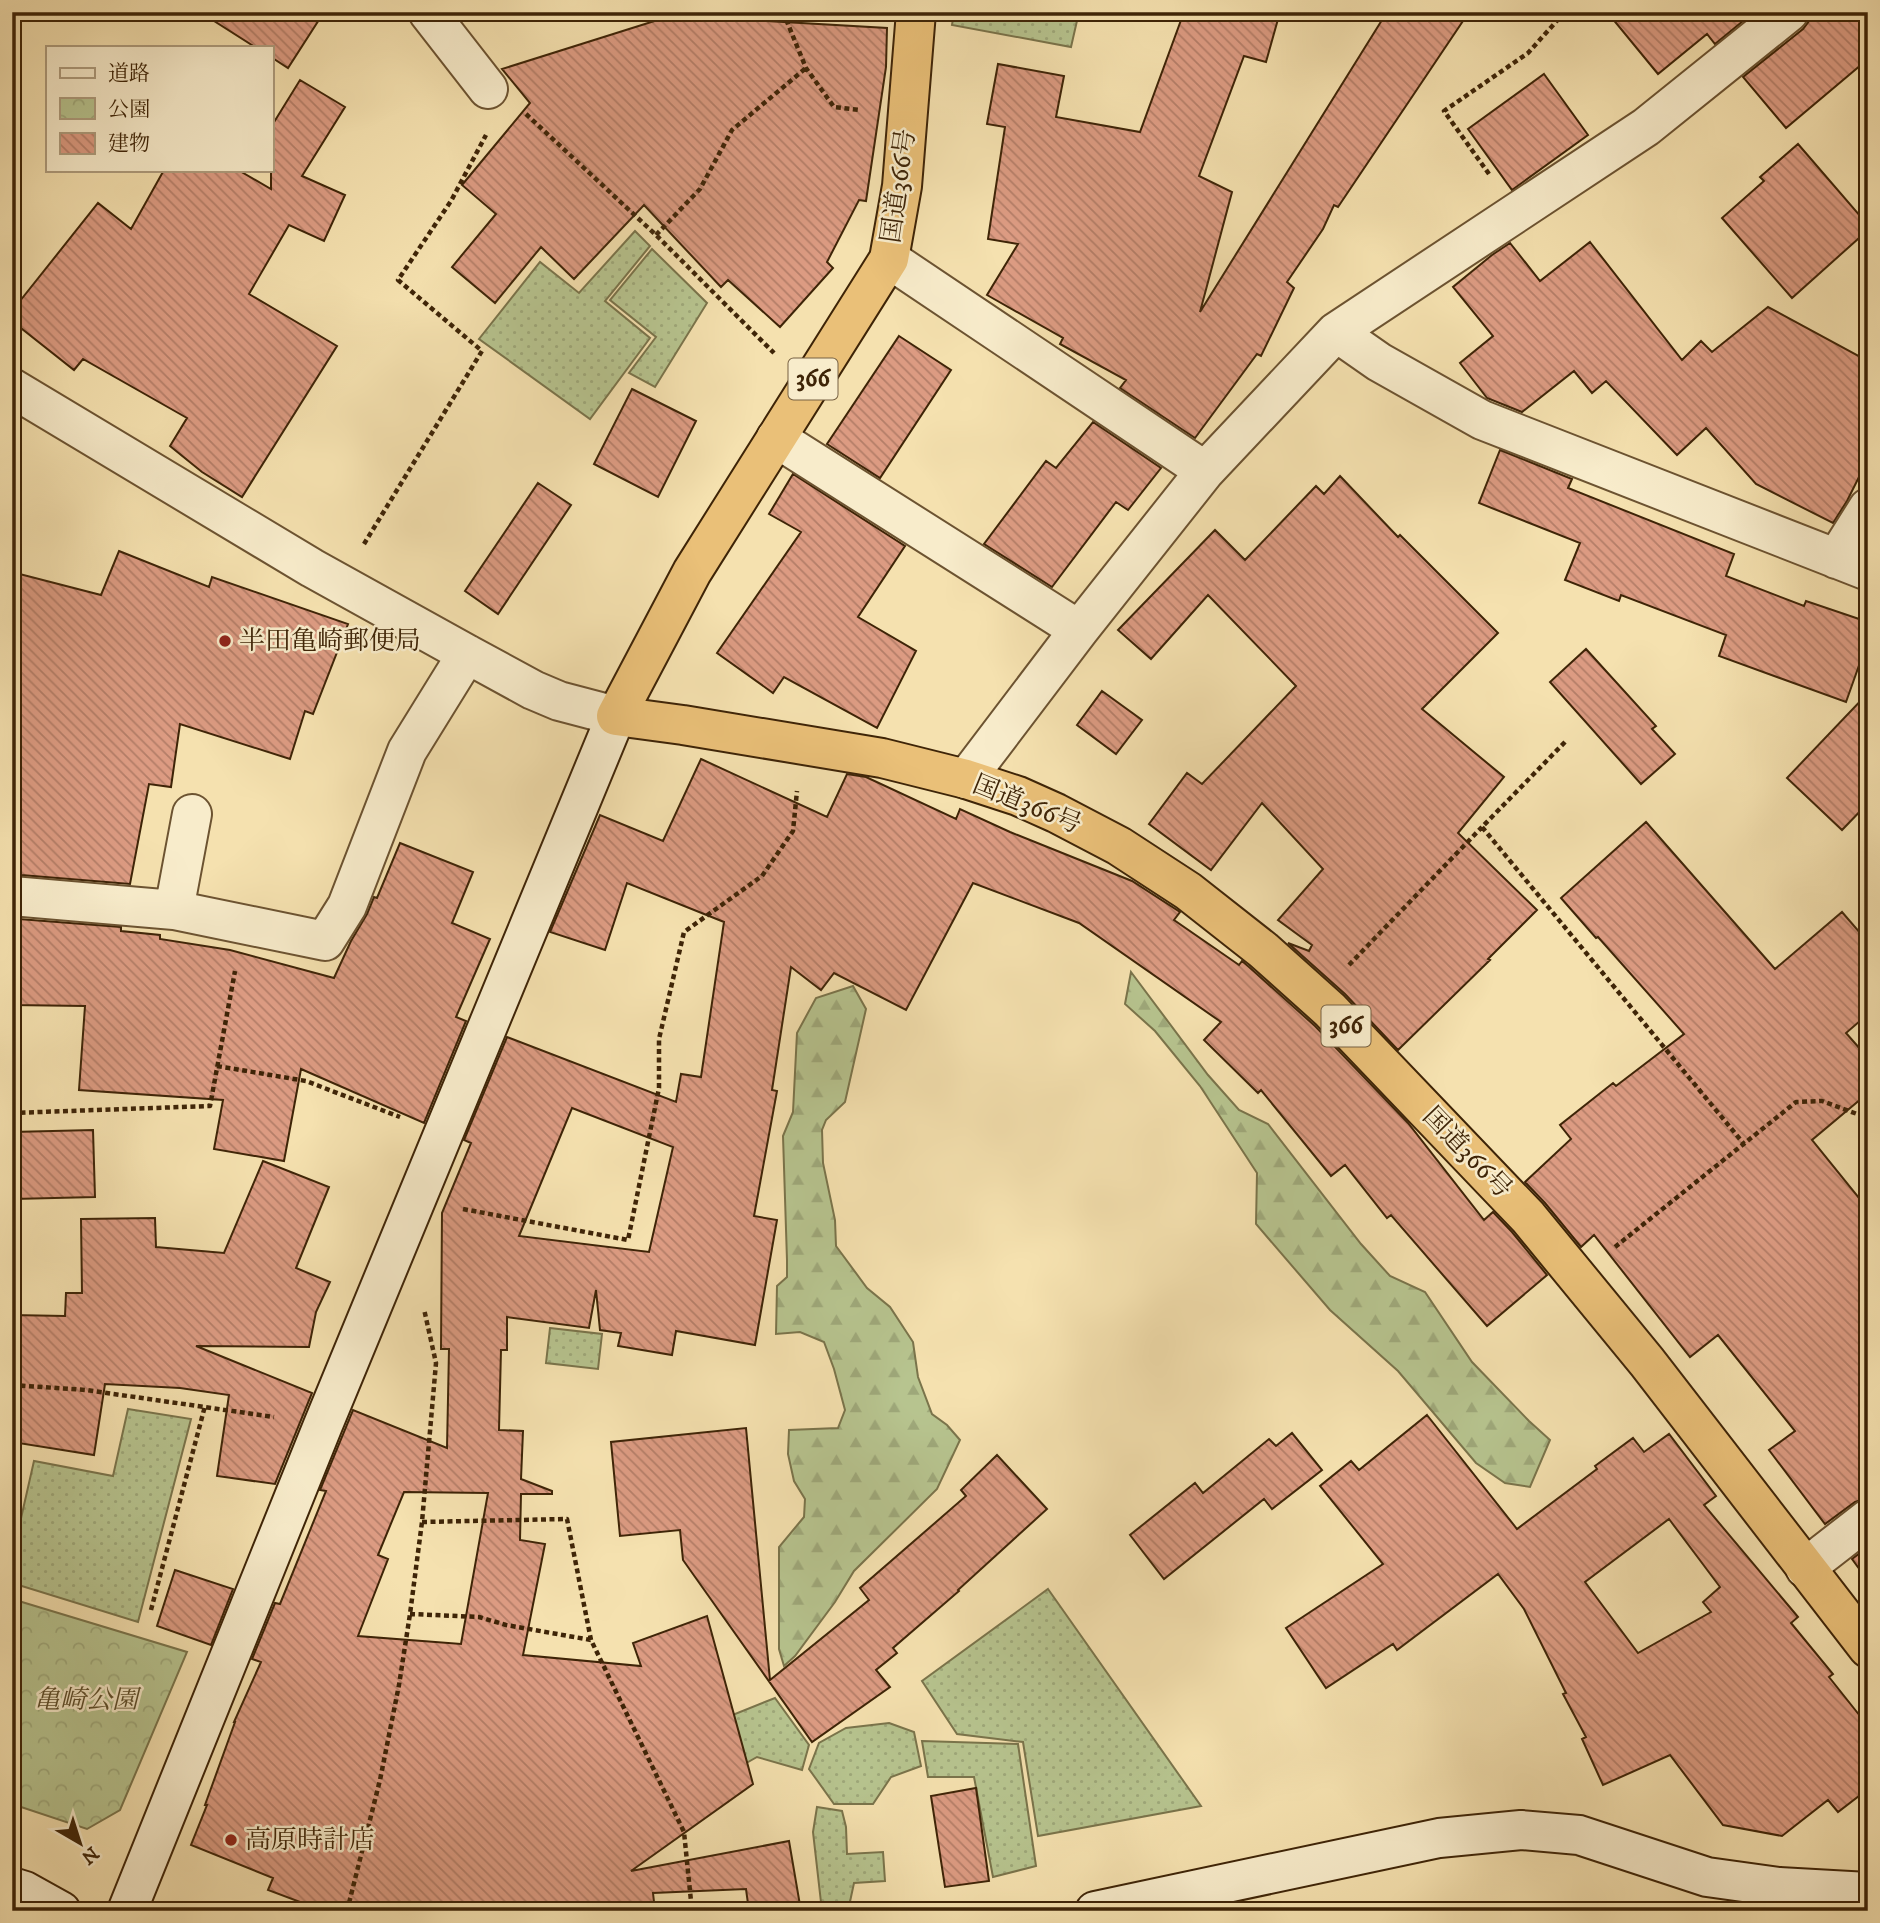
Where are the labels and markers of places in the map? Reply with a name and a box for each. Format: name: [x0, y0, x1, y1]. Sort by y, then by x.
place label: 半田亀崎郵便局: [239, 625, 421, 658]
marker: 半田亀崎郵便局: [217, 633, 233, 649]
place label: 高原時計店: [245, 1824, 375, 1857]
marker: 高原時計店: [223, 1832, 239, 1848]

